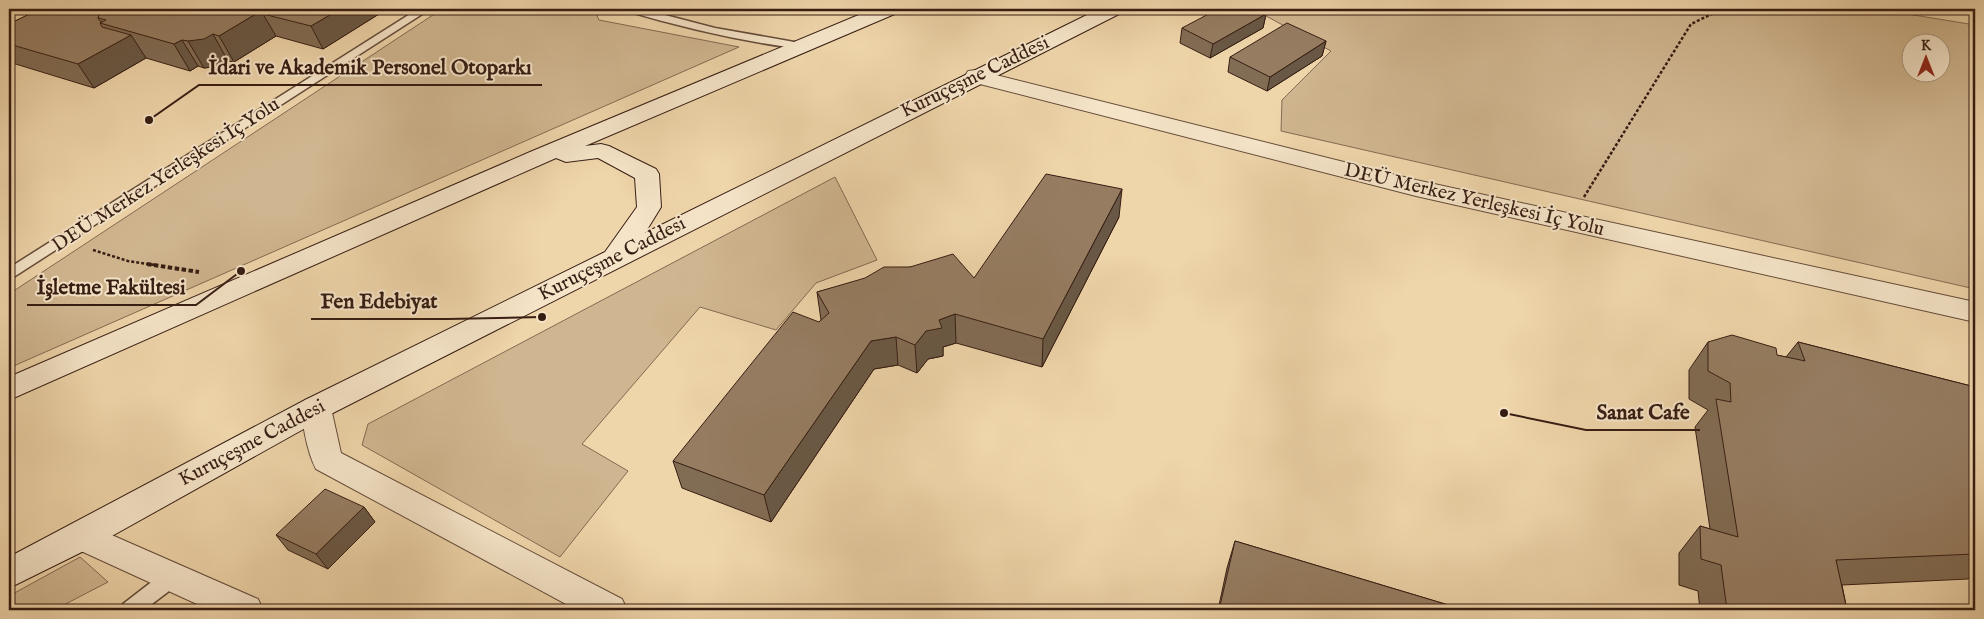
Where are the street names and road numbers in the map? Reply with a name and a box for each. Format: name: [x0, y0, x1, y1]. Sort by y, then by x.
street label: Kuruçeşme Caddesi: [897, 30, 1053, 124]
street label: DEÜ Merkez Yerleşkesi İç Yolu: [47, 92, 285, 258]
street label: DEÜ Merkez Yerleşkesi İç Yolu: [1341, 158, 1607, 242]
street label: Kuruçeşme Caddesi: [534, 211, 690, 307]
street label: Kuruçeşme Caddesi: [175, 394, 329, 492]

